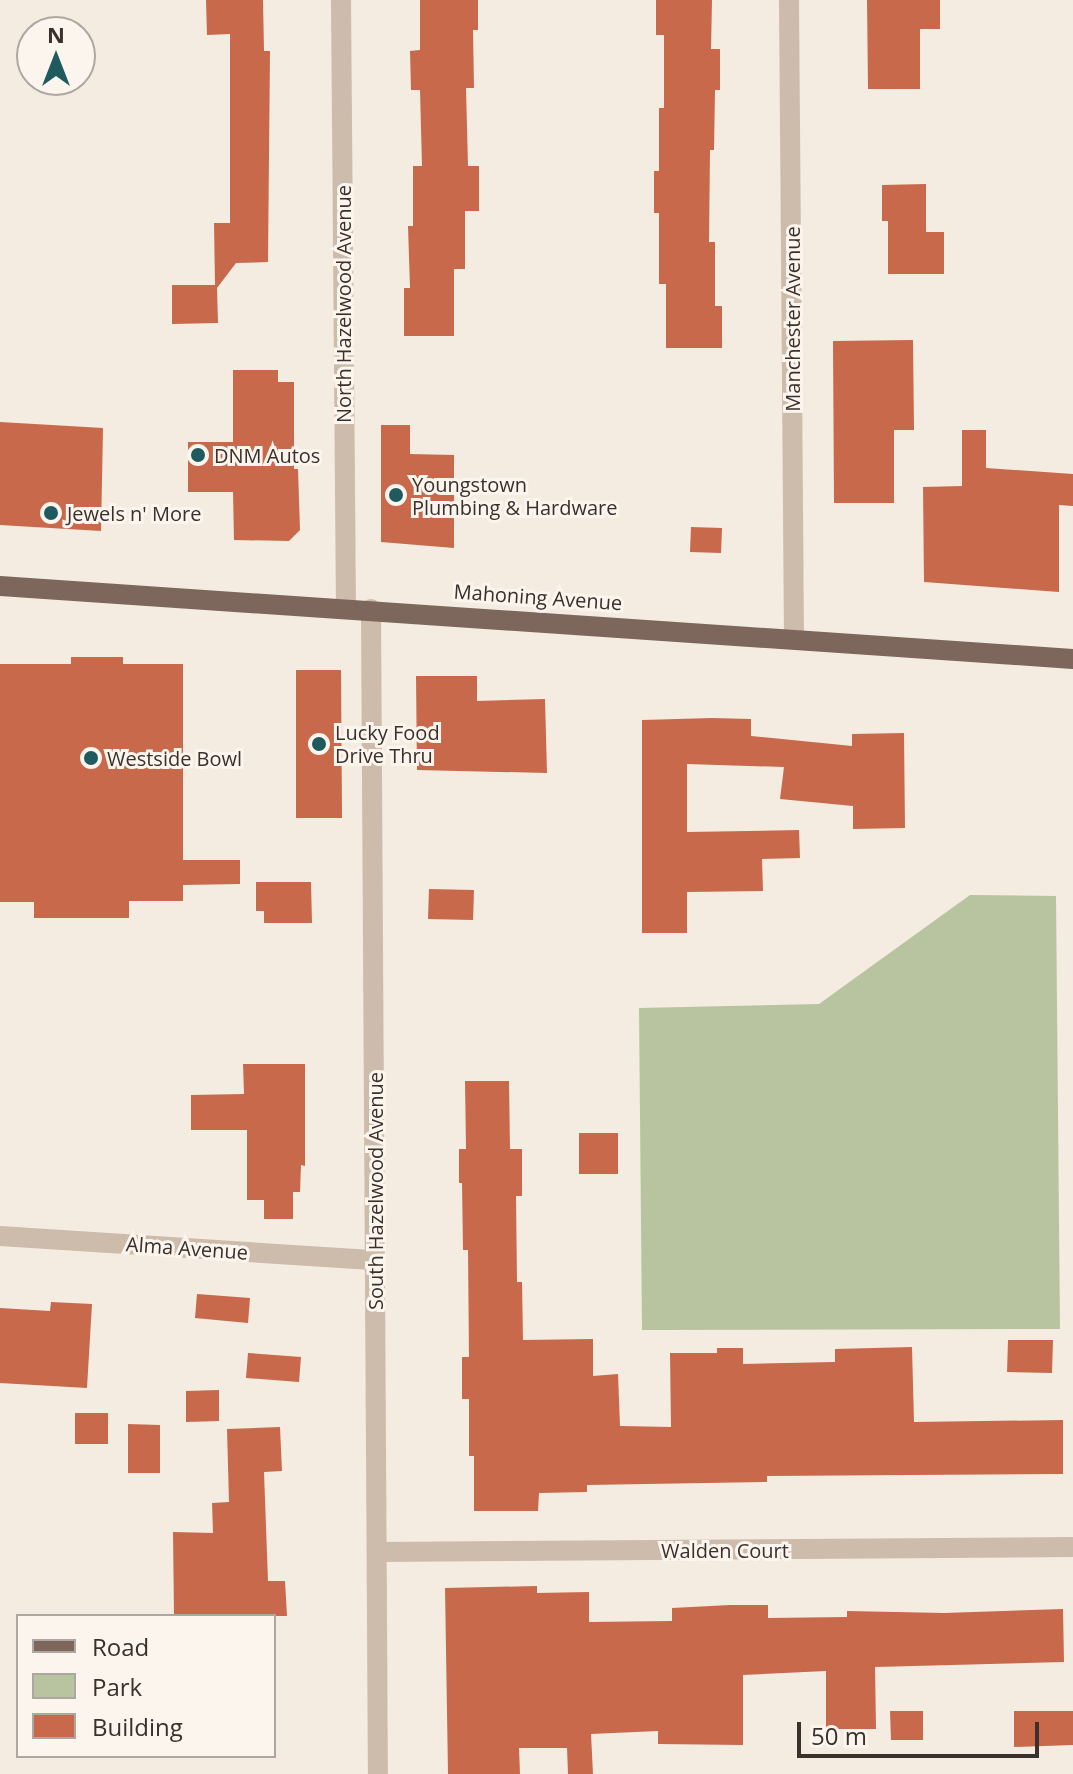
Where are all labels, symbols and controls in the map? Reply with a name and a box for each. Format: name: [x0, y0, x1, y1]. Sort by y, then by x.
north arrow: [16, 16, 96, 96]
text: N: [47, 19, 65, 49]
street label: North Hazelwood Avenue: [331, 185, 355, 423]
street label: Manchester Avenue: [780, 226, 804, 412]
place label: DNM Autos: [214, 443, 320, 467]
marker: DNM Autos: [189, 446, 207, 464]
place label: Youngstown Plumbing & Hardware: [412, 472, 618, 519]
marker: Youngstown Plumbing & Hardware: [387, 486, 405, 504]
place label: Jewels n' More: [67, 501, 201, 525]
marker: Jewels n' More: [42, 504, 60, 522]
street label: Mahoning Avenue: [453, 579, 623, 615]
place label: Lucky Food Drive Thru: [335, 720, 440, 767]
marker: Lucky Food Drive Thru: [310, 735, 328, 753]
place label: Westside Bowl: [107, 746, 242, 770]
marker: Westside Bowl: [82, 749, 100, 767]
street label: South Hazelwood Avenue: [363, 1072, 387, 1310]
street label: Alma Avenue: [125, 1232, 249, 1264]
street label: Walden Court: [661, 1538, 789, 1562]
legend: [16, 1614, 276, 1758]
text: Road: [92, 1630, 149, 1663]
text: Park: [92, 1670, 142, 1703]
scale bar: [801, 1706, 1043, 1756]
text: Building: [92, 1710, 183, 1743]
text: 50 m: [811, 1719, 867, 1752]

